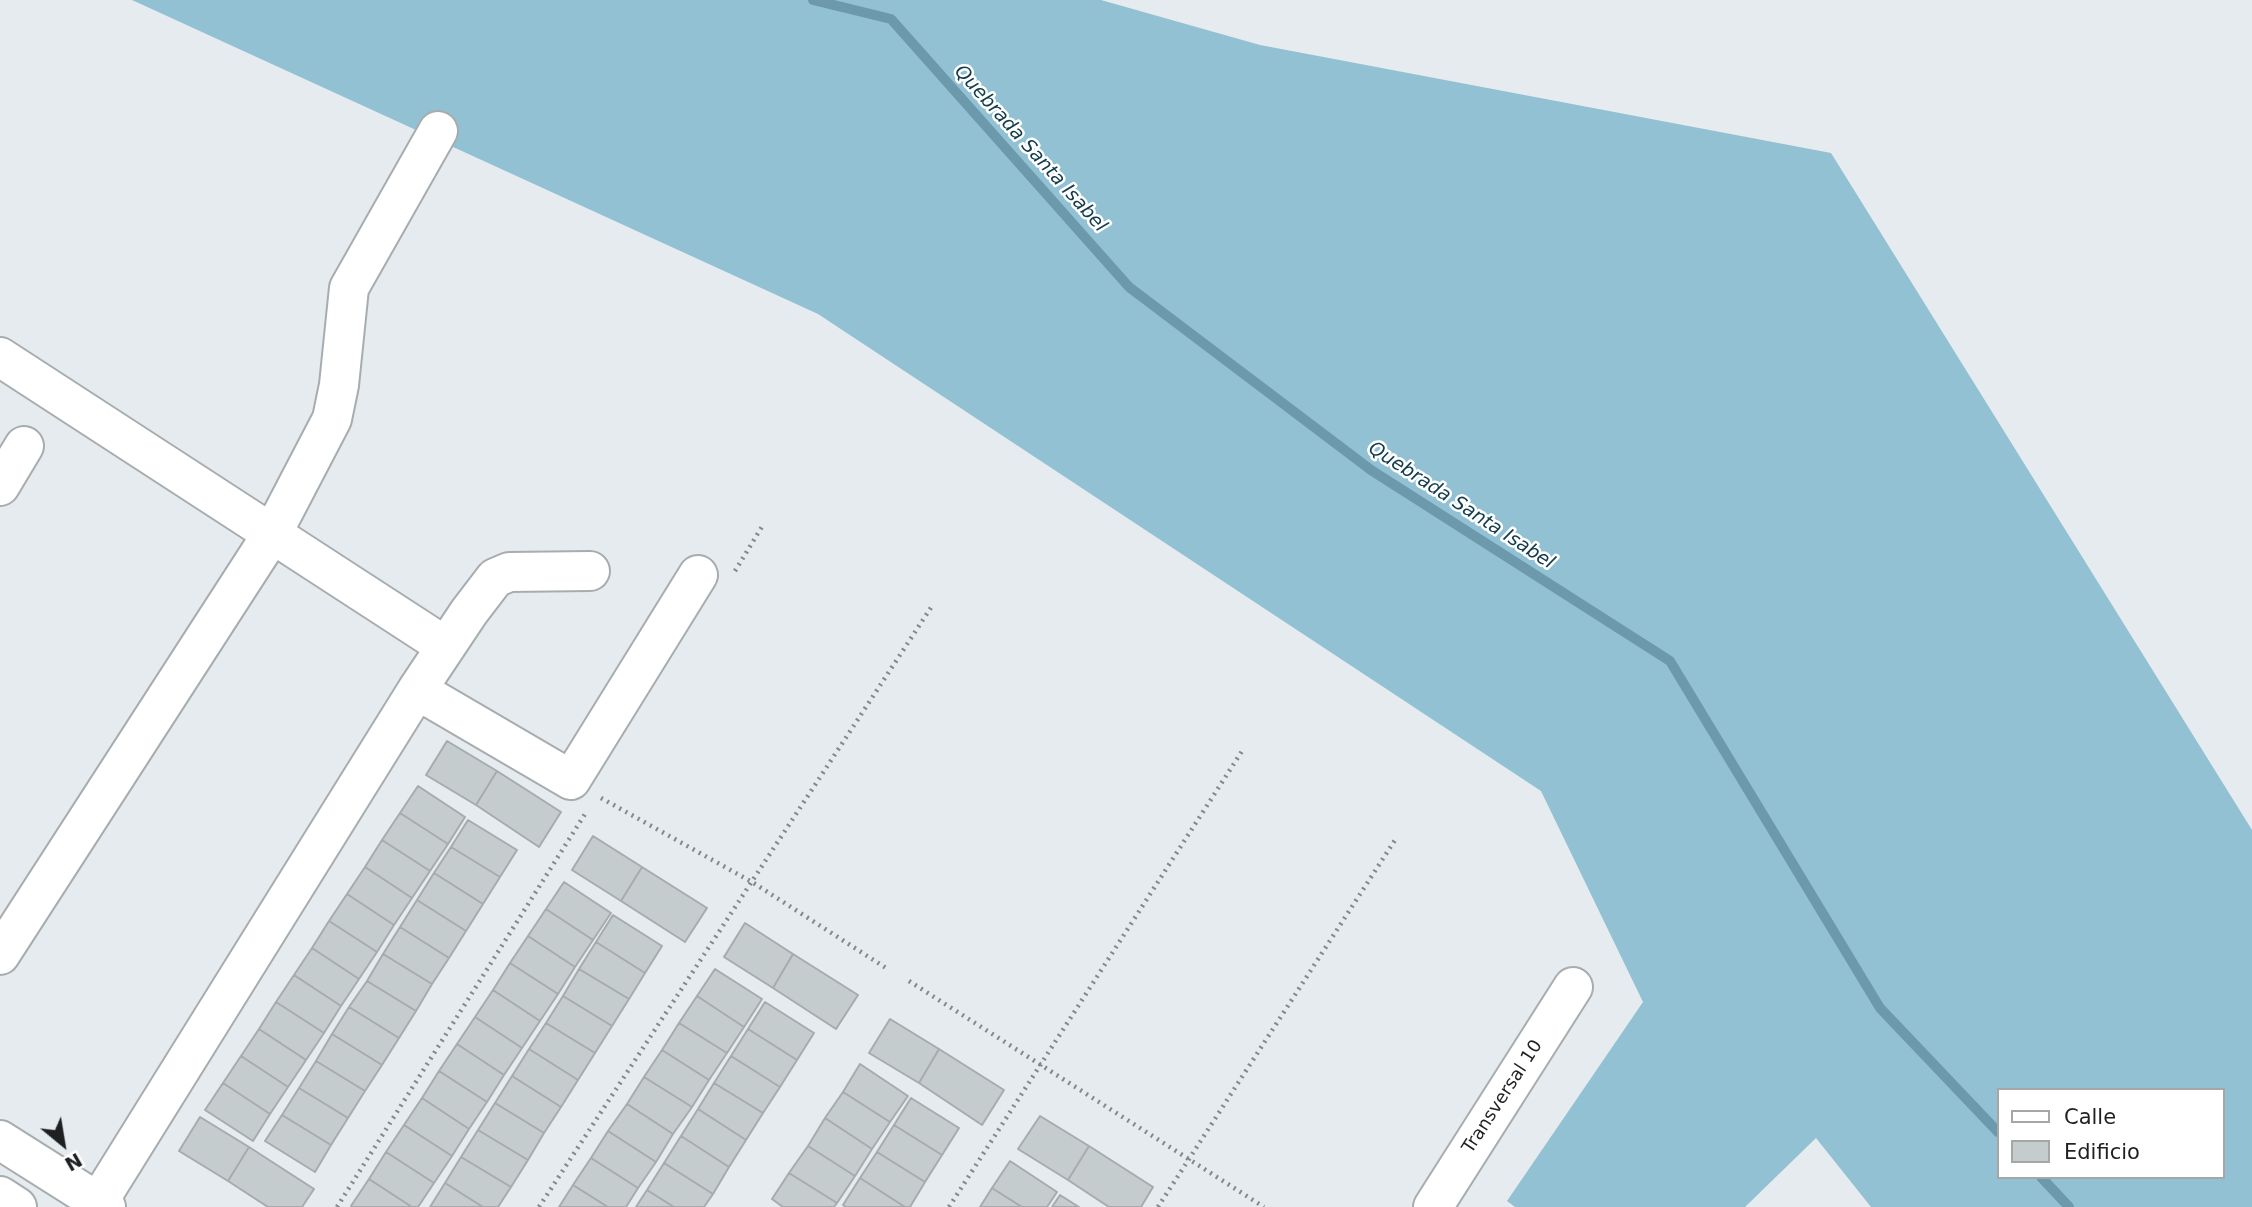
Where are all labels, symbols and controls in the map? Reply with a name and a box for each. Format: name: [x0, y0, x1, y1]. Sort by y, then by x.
water label: Quebrada Santa Isabel: [949, 61, 1111, 237]
water label: Quebrada Santa Isabel: [1364, 437, 1558, 575]
street label: Transversal 10: [1458, 1036, 1548, 1158]
legend: [1996, 1088, 2224, 1179]
text: Calle: [2064, 1105, 2116, 1129]
north arrow: [28, 1109, 98, 1179]
text: Edificio: [2064, 1140, 2140, 1164]
text: N: [61, 1149, 86, 1176]

